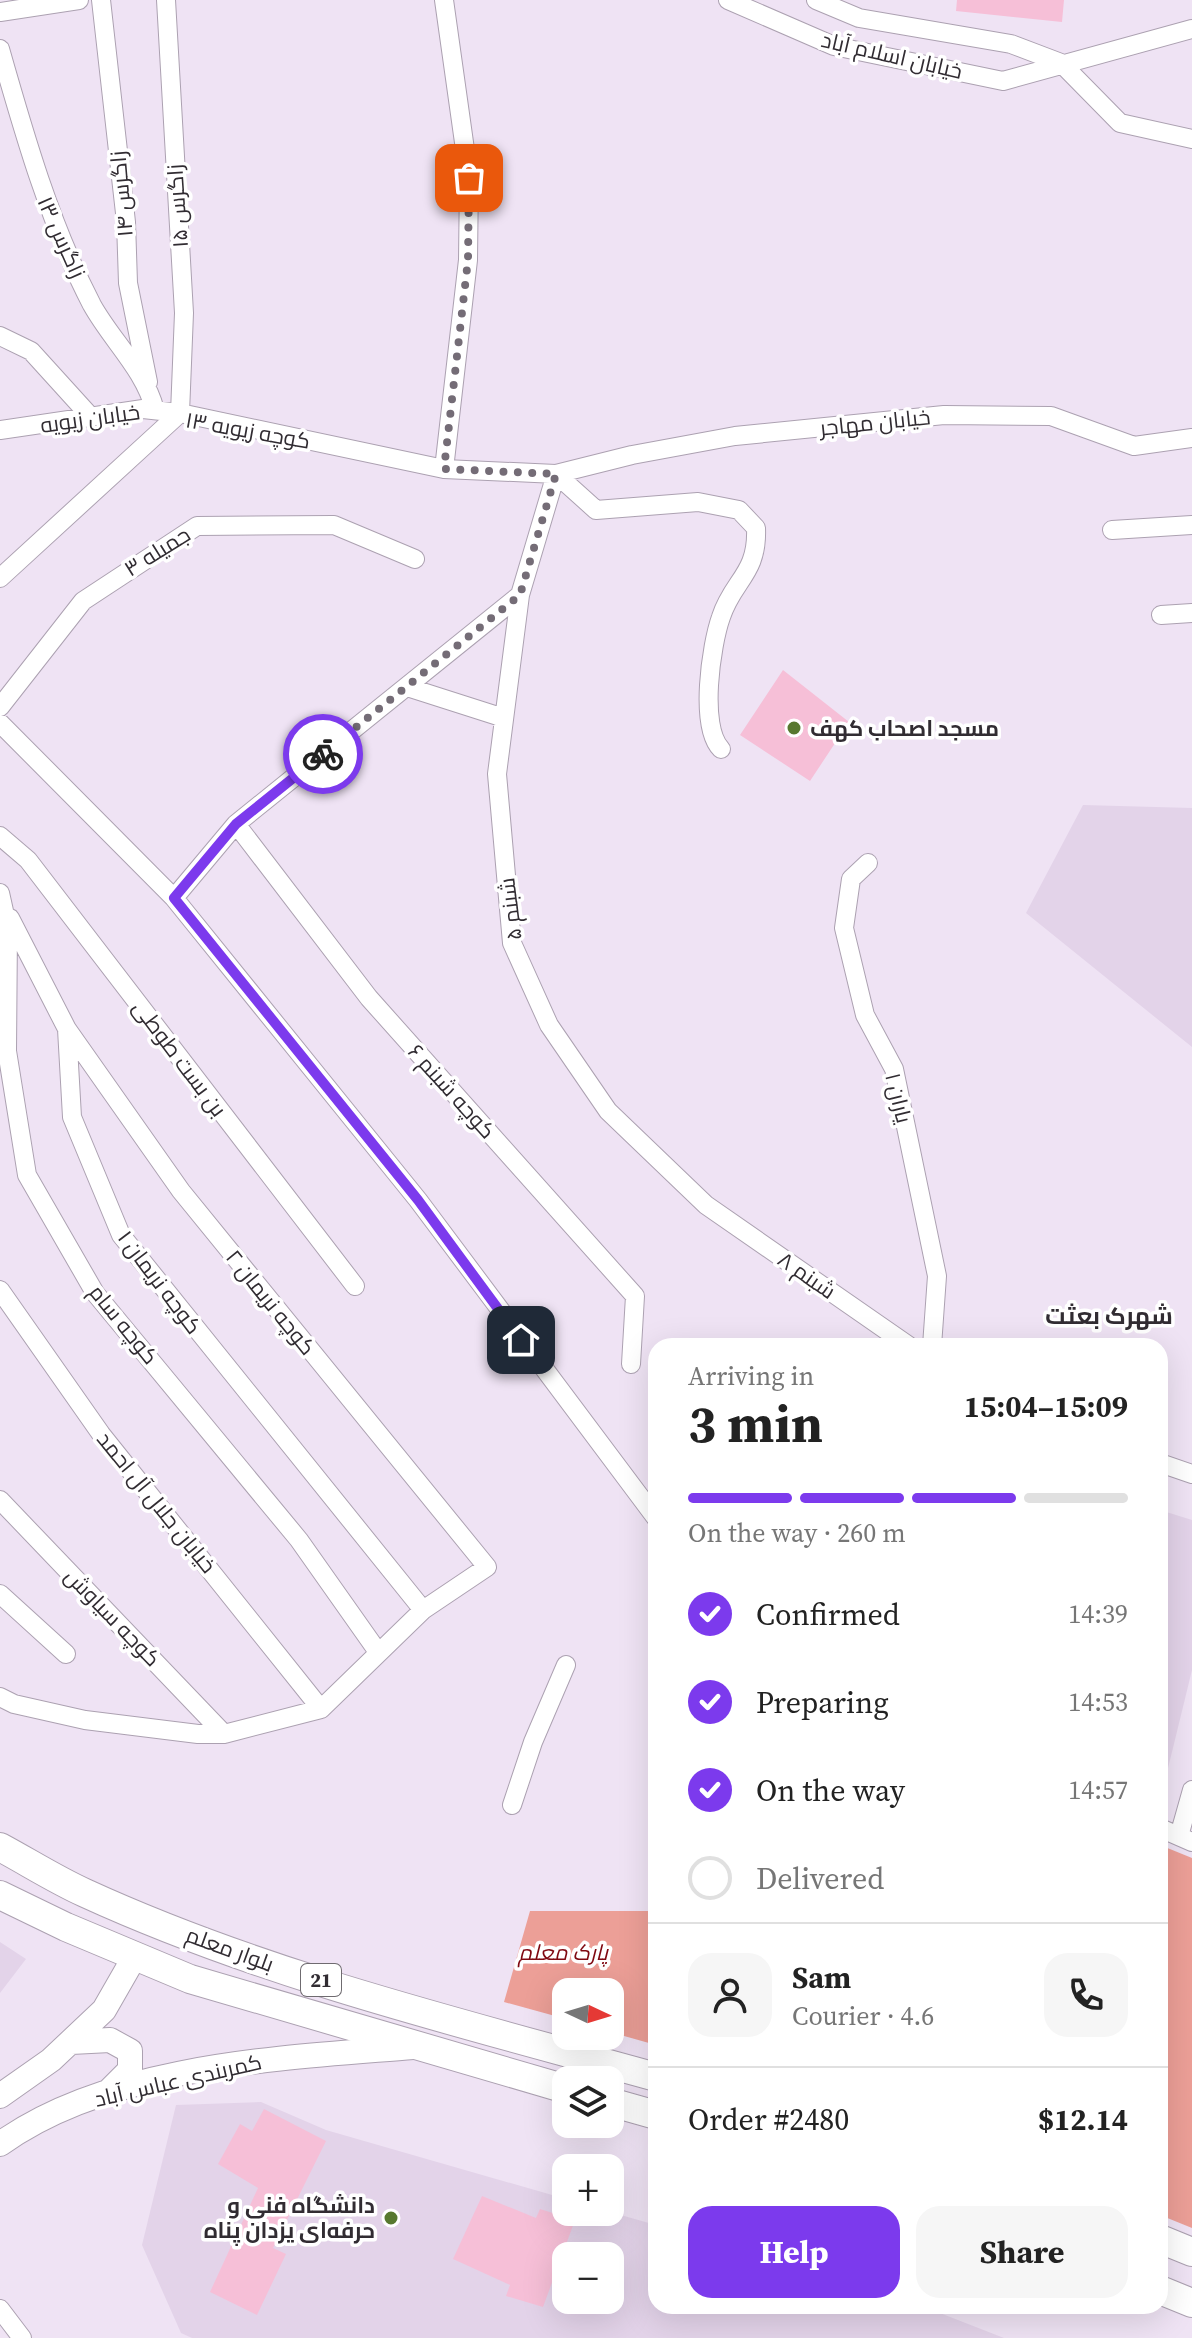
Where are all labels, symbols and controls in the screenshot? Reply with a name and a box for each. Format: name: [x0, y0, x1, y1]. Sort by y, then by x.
street label: خیابان اسلام آباد: [818, 24, 966, 87]
pin: [435, 144, 503, 212]
street label: زاگرس ۱۴: [102, 150, 140, 238]
icon: bag: [447, 156, 491, 200]
street label: زاگرس ۱۵: [159, 163, 195, 249]
street label: زاگرس ۱۳: [31, 191, 93, 283]
street label: خیابان زیویه: [38, 396, 142, 440]
street label: خیابان مهاجر: [816, 401, 932, 443]
street label: کوچه زیویه ۱۳: [183, 404, 313, 456]
street label: جمیله ۳: [118, 519, 196, 583]
place label: مسجد اصحاب کهف: [810, 713, 999, 743]
courier: [283, 714, 363, 794]
marker: مسجد اصحاب کهف: [785, 719, 803, 737]
icon: bike: [301, 732, 345, 776]
street label: شبنم ۵: [491, 876, 530, 942]
street label: بن بست طوطی: [126, 993, 234, 1123]
street label: کوچه شبنم ۶: [401, 1037, 503, 1145]
street label: یاران ۱: [878, 1070, 920, 1126]
street label: کوچه نریمان ۱: [111, 1224, 209, 1340]
street label: کوچه نریمان ۲: [219, 1243, 323, 1361]
street label: شبنم ۸: [771, 1244, 842, 1307]
street label: کوچه سام: [82, 1278, 166, 1371]
district label: شهرک بعثت: [1045, 1299, 1173, 1332]
pin: [487, 1306, 555, 1374]
icon: home: [499, 1318, 543, 1362]
text: Arriving in: [688, 1358, 814, 1394]
text: 15:04–15:09: [964, 1386, 1128, 1427]
text: 3 min: [688, 1388, 823, 1459]
street label: خیابان جلال آل احمد: [90, 1425, 224, 1579]
text: On the way · 260 m: [688, 1515, 906, 1551]
street label: کوچه سیاوش: [58, 1561, 168, 1673]
icon: check: [688, 1592, 732, 1636]
text: Confirmed: [756, 1594, 900, 1635]
text: 14:39: [1068, 1596, 1128, 1632]
icon: check: [688, 1680, 732, 1724]
text: Preparing: [756, 1682, 889, 1723]
text: 14:53: [1068, 1684, 1128, 1720]
icon: check: [688, 1768, 732, 1812]
text: On the way: [756, 1770, 905, 1811]
text: 14:57: [1068, 1772, 1128, 1808]
text: Delivered: [756, 1858, 884, 1899]
street label: بلوار معلم: [182, 1919, 278, 1980]
park label: پارک معلم: [517, 1937, 609, 1968]
button: person: [688, 1953, 772, 2037]
button: phone: [1044, 1953, 1128, 2037]
text: Sam: [792, 1957, 851, 1998]
road number: 21: [301, 1964, 341, 1996]
north arrow: [552, 1978, 624, 2050]
map controls: [552, 1978, 624, 2314]
text: Courier · 4.6: [792, 1998, 934, 2034]
street label: کمربندی عباس آباد: [91, 2046, 265, 2114]
button: layers: [552, 2066, 624, 2138]
text: Order #2480: [688, 2099, 849, 2140]
text: $12.14: [1038, 2099, 1128, 2140]
button: +: [552, 2154, 624, 2226]
place label: دانشگاه فنی و حرفه‌ای یزدان پناه: [204, 2190, 375, 2246]
button: Help: [688, 2206, 900, 2298]
button: Share: [916, 2206, 1128, 2298]
marker: دانشگاه فنی و حرفه‌ای یزدان پناه: [382, 2209, 400, 2227]
button: −: [552, 2242, 624, 2314]

